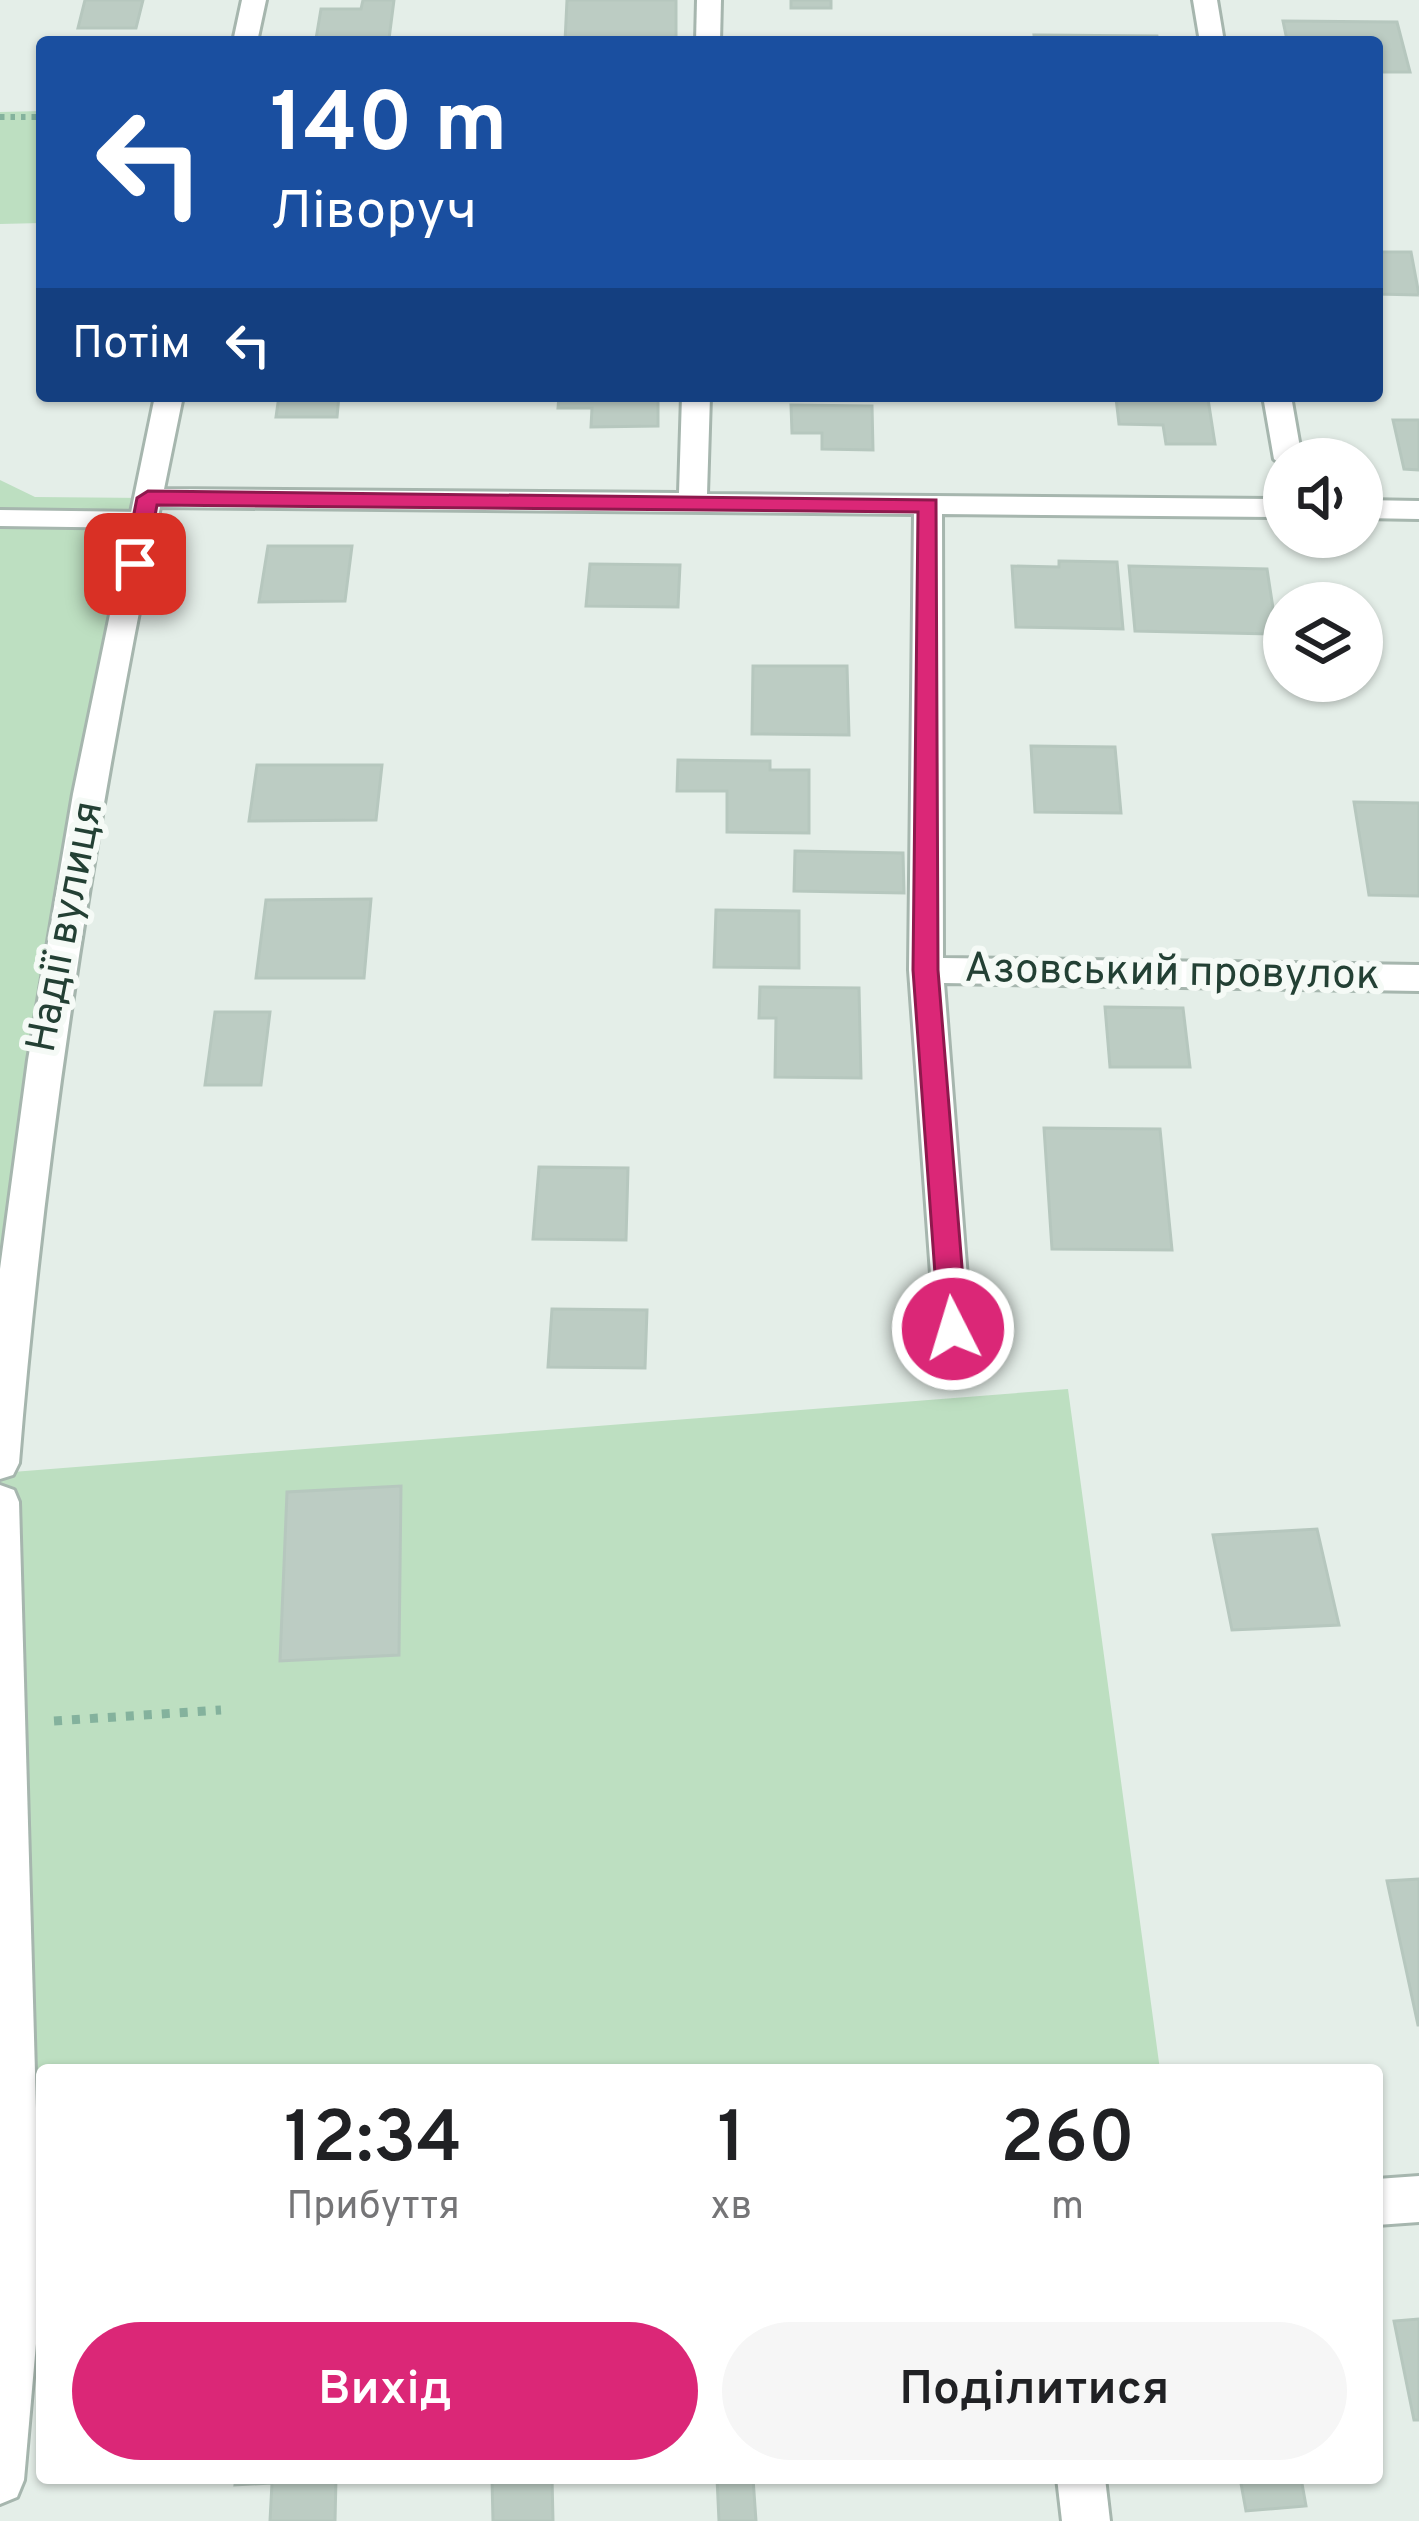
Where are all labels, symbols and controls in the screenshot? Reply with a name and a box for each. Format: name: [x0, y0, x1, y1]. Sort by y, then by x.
text: 140 m: [270, 75, 507, 181]
icon: left: [72, 84, 228, 240]
text: Ліворуч: [270, 179, 477, 248]
icon: left: [215, 312, 281, 378]
text: Потім: [72, 317, 191, 374]
map controls: [1263, 438, 1383, 702]
button: sound: [1263, 438, 1383, 558]
pin: [84, 513, 186, 615]
icon: arrive: [102, 531, 168, 597]
button: layers: [1263, 582, 1383, 702]
street label: Надії вулиця: [17, 797, 117, 1057]
street label: Азовський провулок: [964, 944, 1380, 1004]
position arrow: [890, 1266, 1016, 1392]
text: 12:34: [284, 2096, 462, 2188]
text: 1: [717, 2096, 745, 2188]
text: 260: [1000, 2096, 1135, 2188]
text: Прибуття: [286, 2184, 460, 2233]
text: хв: [710, 2184, 752, 2233]
text: m: [1051, 2184, 1084, 2233]
button: Вихід: [72, 2322, 698, 2460]
button: Поділитися: [722, 2322, 1347, 2460]

